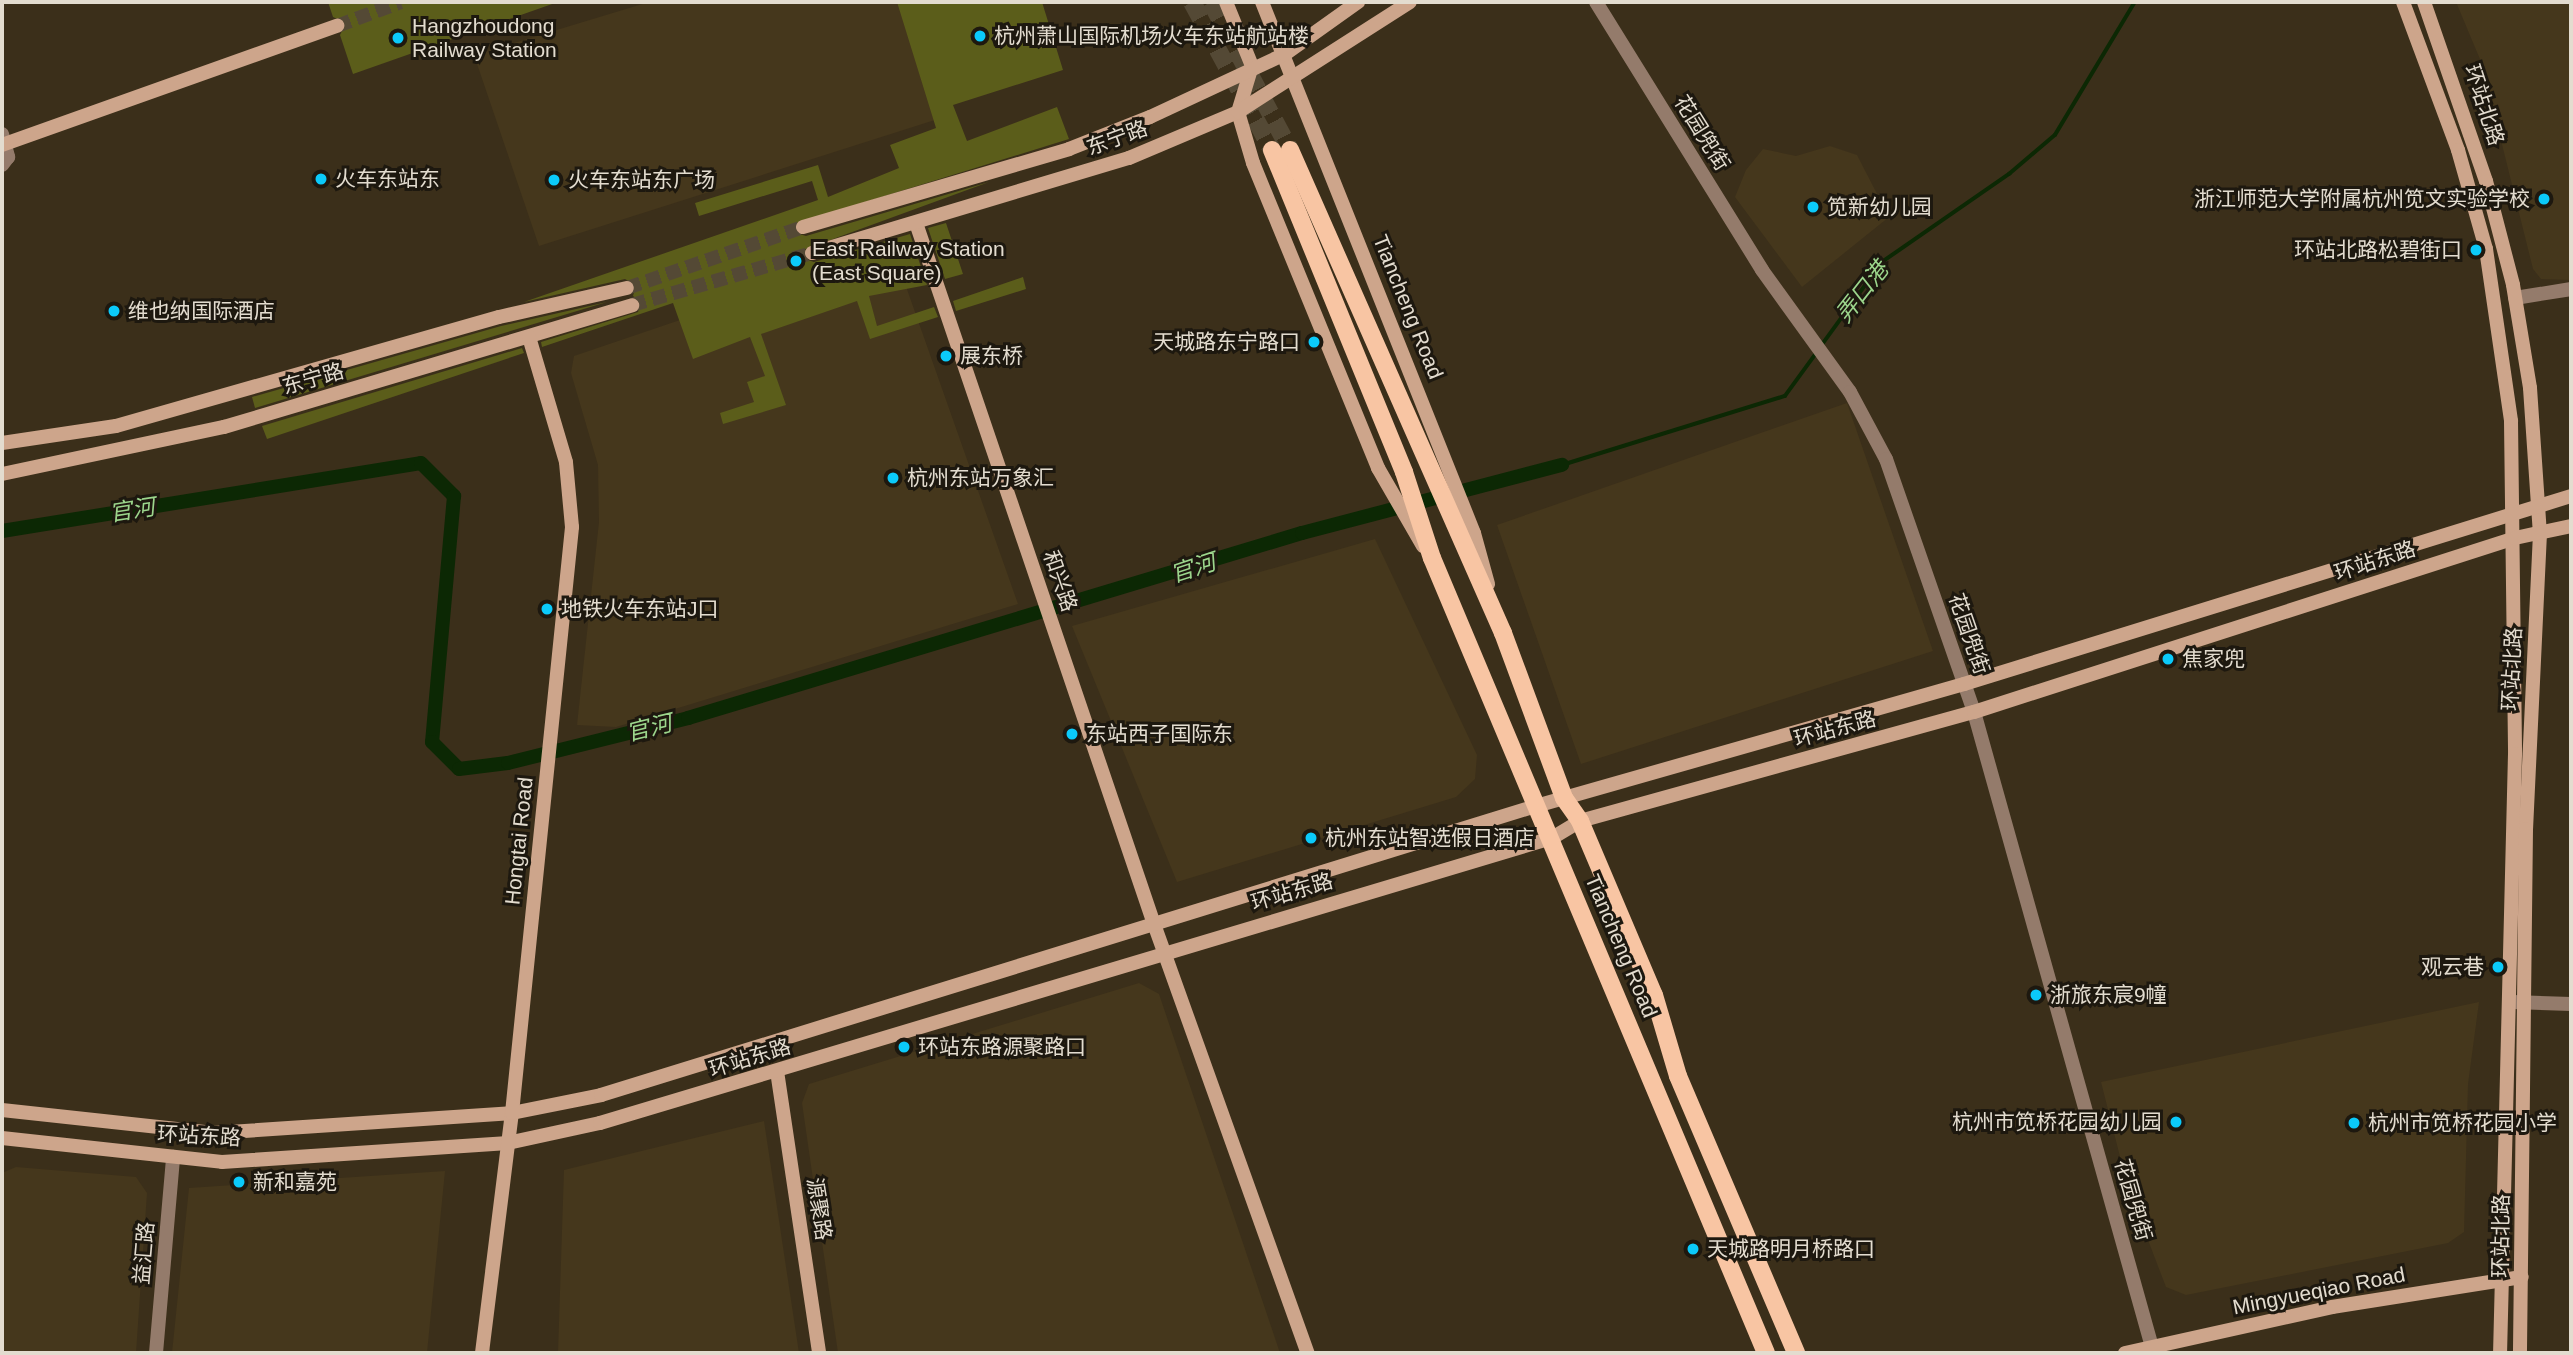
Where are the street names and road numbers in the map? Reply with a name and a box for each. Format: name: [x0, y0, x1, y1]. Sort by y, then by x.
street label: 环站北路: [2459, 61, 2509, 149]
street label: 花园兜街: [1669, 91, 1735, 175]
street label: 东宁路: [1083, 115, 1151, 161]
street label: Tiancheng Road: [1368, 231, 1448, 383]
street label: 东宁路: [279, 358, 347, 400]
street label: 环站东路: [2331, 536, 2419, 586]
street label: 和兴路: [1038, 547, 1082, 615]
street label: 花园兜街: [1943, 590, 1995, 678]
street label: 环站北路: [2497, 626, 2527, 712]
street label: 环站东路: [1791, 706, 1879, 752]
street label: Hongtai Road: [500, 776, 538, 906]
street label: 环站东路: [1248, 868, 1336, 916]
street label: Tiancheng Road: [1579, 871, 1663, 1021]
street label: 环站东路: [706, 1034, 794, 1082]
street label: 环站东路: [156, 1121, 242, 1151]
street label: 花园兜街: [2109, 1156, 2157, 1244]
street label: 源聚路: [802, 1176, 836, 1242]
street label: 环站北路: [2488, 1194, 2514, 1278]
street label: 益汇路: [129, 1221, 159, 1285]
street label: Mingyueqiao Road: [2231, 1262, 2407, 1320]

